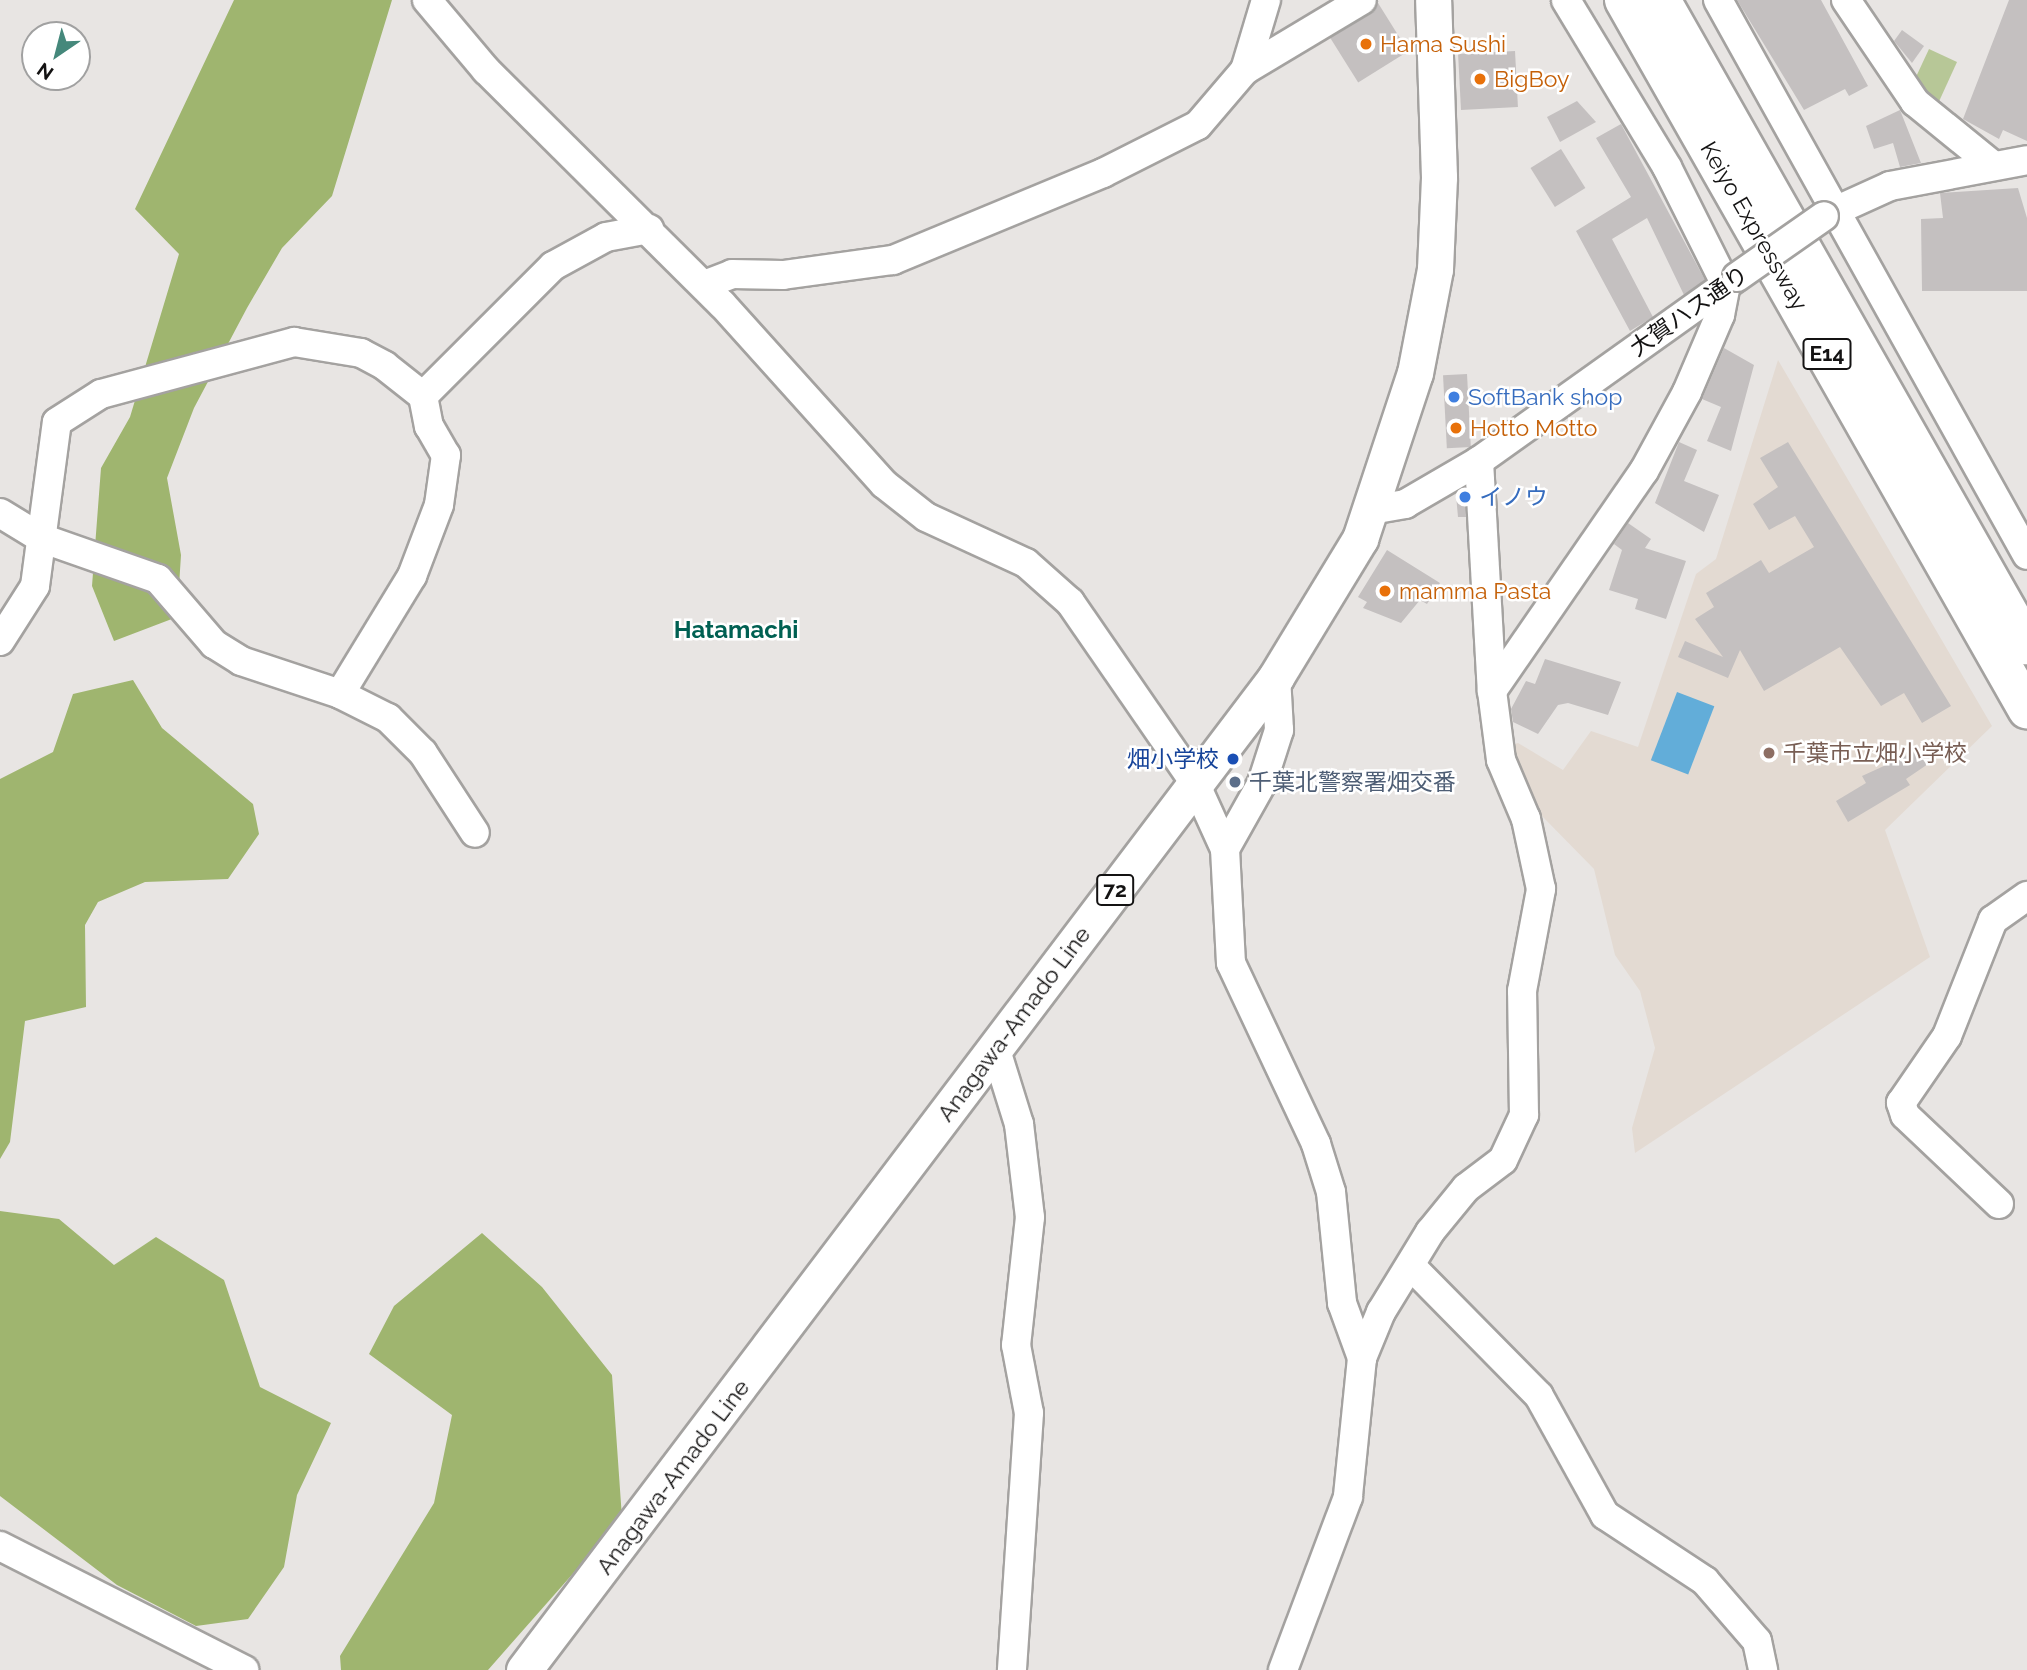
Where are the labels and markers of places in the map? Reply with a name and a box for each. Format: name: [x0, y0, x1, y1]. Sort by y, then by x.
place label: Hama Sushi: [1380, 30, 1506, 58]
marker: Hama Sushi: [1358, 36, 1374, 52]
place label: BigBoy: [1494, 65, 1570, 93]
marker: BigBoy: [1472, 71, 1488, 87]
place label: SoftBank shop: [1468, 383, 1622, 411]
marker: SoftBank shop: [1446, 389, 1462, 405]
place label: Hotto Motto: [1470, 414, 1597, 442]
marker: Hotto Motto: [1448, 420, 1464, 436]
place label: イノウ: [1479, 483, 1548, 511]
marker: イノウ: [1457, 489, 1473, 505]
place label: mamma Pasta: [1399, 577, 1551, 605]
marker: mamma Pasta: [1377, 583, 1393, 599]
place label: 千葉市立畑小学校: [1783, 739, 1967, 767]
place label: 畑小学校: [1127, 745, 1219, 773]
marker: 千葉市立畑小学校: [1761, 745, 1777, 761]
marker: 畑小学校: [1225, 751, 1241, 767]
place label: 千葉北警察署畑交番: [1249, 768, 1456, 796]
marker: 千葉北警察署畑交番: [1227, 774, 1243, 790]

